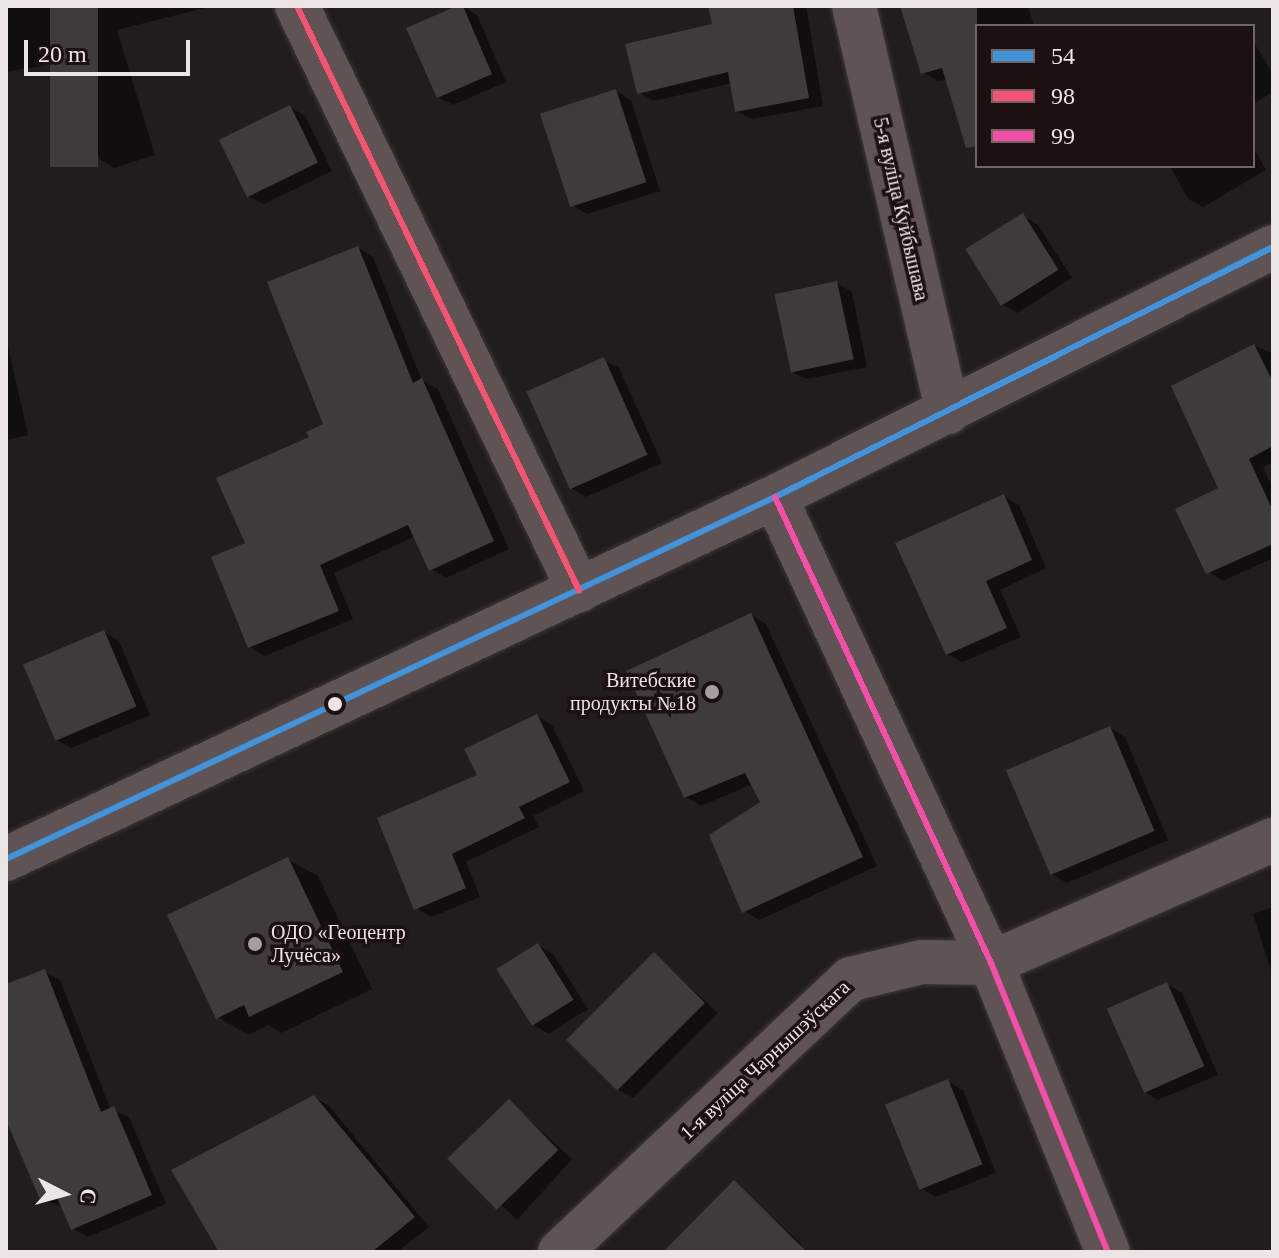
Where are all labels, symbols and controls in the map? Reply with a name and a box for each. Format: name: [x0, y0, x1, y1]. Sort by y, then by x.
scale bar: [28, 24, 194, 74]
legend: [975, 24, 1255, 168]
text: 20 m: [38, 41, 87, 67]
text: 54: [1051, 43, 1075, 69]
text: 98: [1051, 83, 1075, 109]
street label: 5-я вуліца Куйбышава: [868, 115, 934, 303]
text: 99: [1051, 123, 1075, 149]
place label: Витебские продукты №18: [570, 668, 696, 715]
marker: Витебские продукты №18: [703, 683, 721, 701]
unlabelled marker: [327, 696, 343, 712]
place label: ОДО «Геоцентр Лучёса»: [271, 920, 406, 967]
marker: ОДО «Геоцентр Лучёса»: [246, 935, 264, 953]
street label: 1-я вуліца Чарнышэўскага: [675, 975, 855, 1145]
north arrow: [24, 1154, 104, 1234]
text: С: [75, 1187, 102, 1206]

